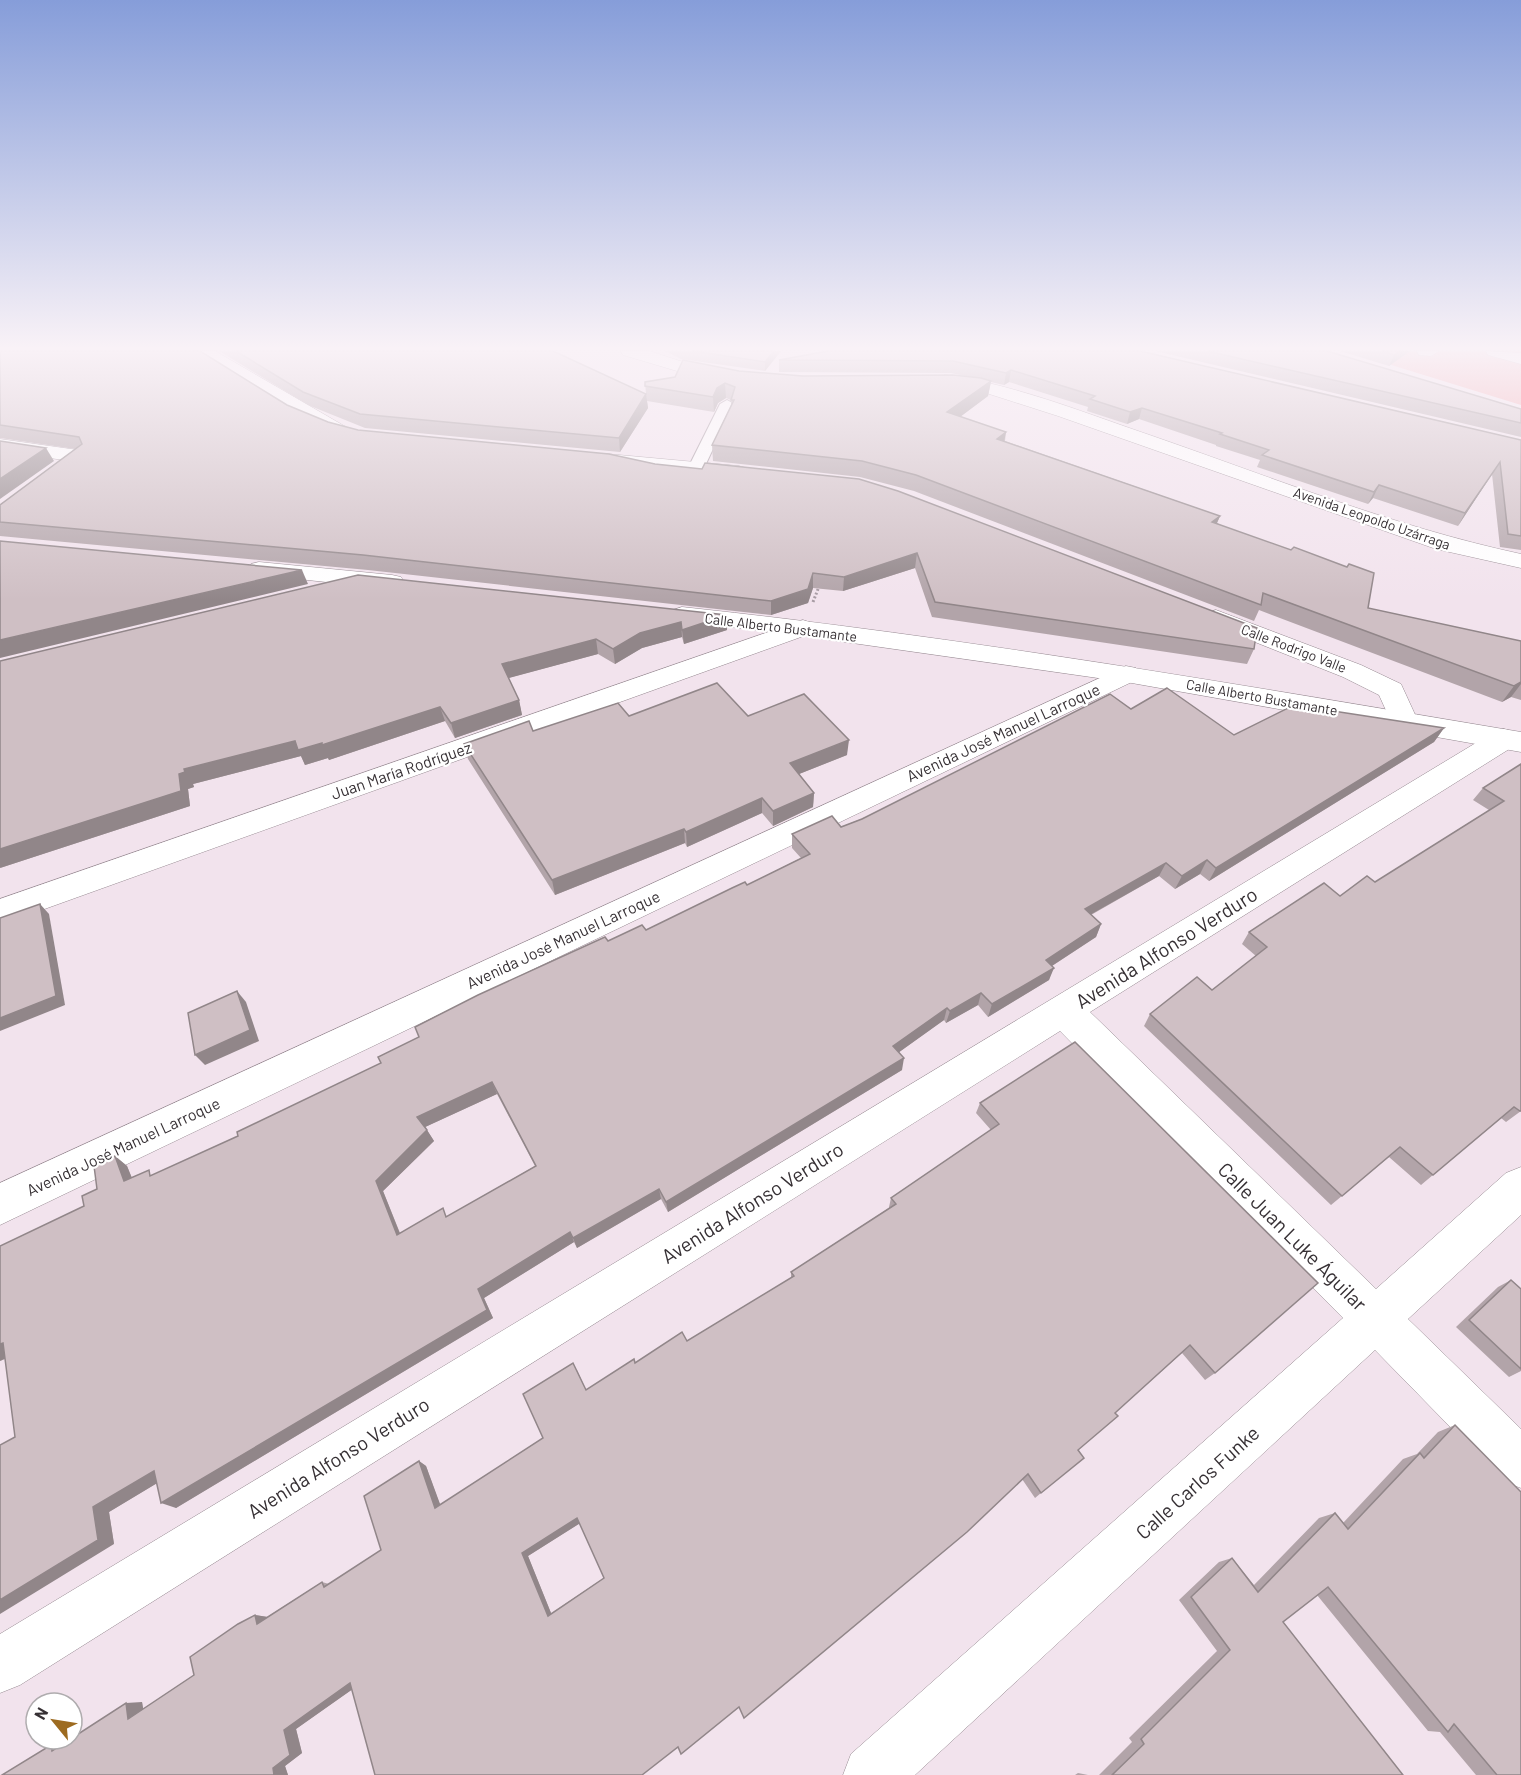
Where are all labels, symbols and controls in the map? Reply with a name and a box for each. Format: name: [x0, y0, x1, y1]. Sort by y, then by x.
street label: Avenida Leopoldo Uzárraga: [1291, 483, 1453, 553]
street label: Calle Alberto Bustamante: [704, 609, 858, 645]
street label: Calle Rodrigo Valle: [1239, 620, 1349, 676]
street label: Calle Alberto Bustamante: [1185, 675, 1339, 719]
street label: Avenida José Manuel Larroque: [903, 679, 1103, 785]
street label: Juan María Rodríguez: [328, 737, 474, 803]
street label: Avenida Alfonso Verduro: [1071, 881, 1261, 1013]
street label: Avenida José Manuel Larroque: [463, 886, 663, 992]
street label: Avenida José Manuel Larroque: [23, 1093, 223, 1199]
street label: Avenida Alfonso Verduro: [657, 1136, 847, 1268]
street label: Calle Juan Luke Águilar: [1214, 1157, 1372, 1315]
street label: Avenida Alfonso Verduro: [243, 1391, 433, 1523]
street label: Calle Carlos Funke: [1130, 1420, 1264, 1544]
north arrow: [24, 1691, 84, 1751]
text: N: [30, 1704, 51, 1723]

